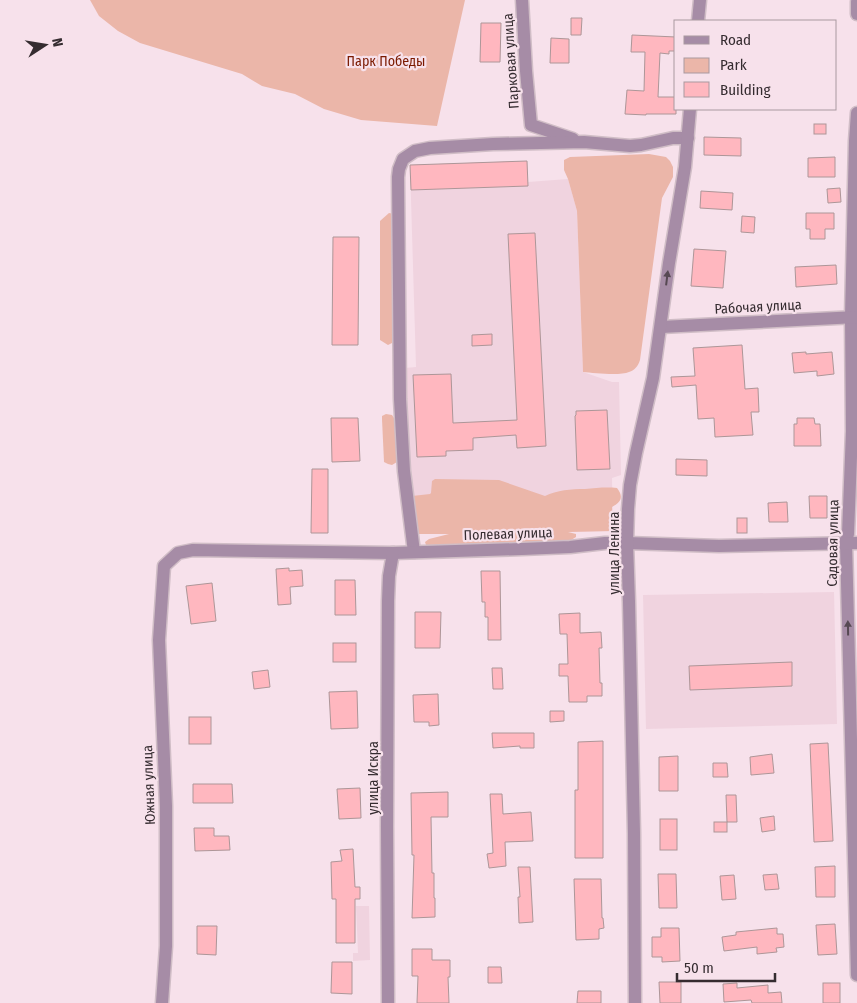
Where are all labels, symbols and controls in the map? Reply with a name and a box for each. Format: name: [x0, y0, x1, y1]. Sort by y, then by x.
street label: Парковая улица: [499, 13, 523, 109]
north arrow: [20, 20, 70, 70]
legend: [674, 20, 837, 110]
text: Road: [720, 31, 751, 49]
text: N: [48, 37, 66, 48]
park label: Парк Победы: [347, 53, 425, 70]
text: Park: [720, 56, 747, 74]
text: Building: [720, 81, 771, 99]
one-way arrow: [663, 270, 671, 286]
street label: Рабочая улица: [714, 296, 802, 318]
street label: Садовая улица: [824, 499, 842, 587]
street label: улица Ленина: [606, 511, 623, 594]
street label: Полевая улица: [463, 524, 553, 544]
one-way arrow: [844, 620, 852, 636]
street label: улица Искра: [365, 741, 382, 815]
street label: Южная улица: [139, 745, 159, 825]
scale bar: [677, 950, 774, 982]
text: 50 m: [684, 959, 714, 977]

